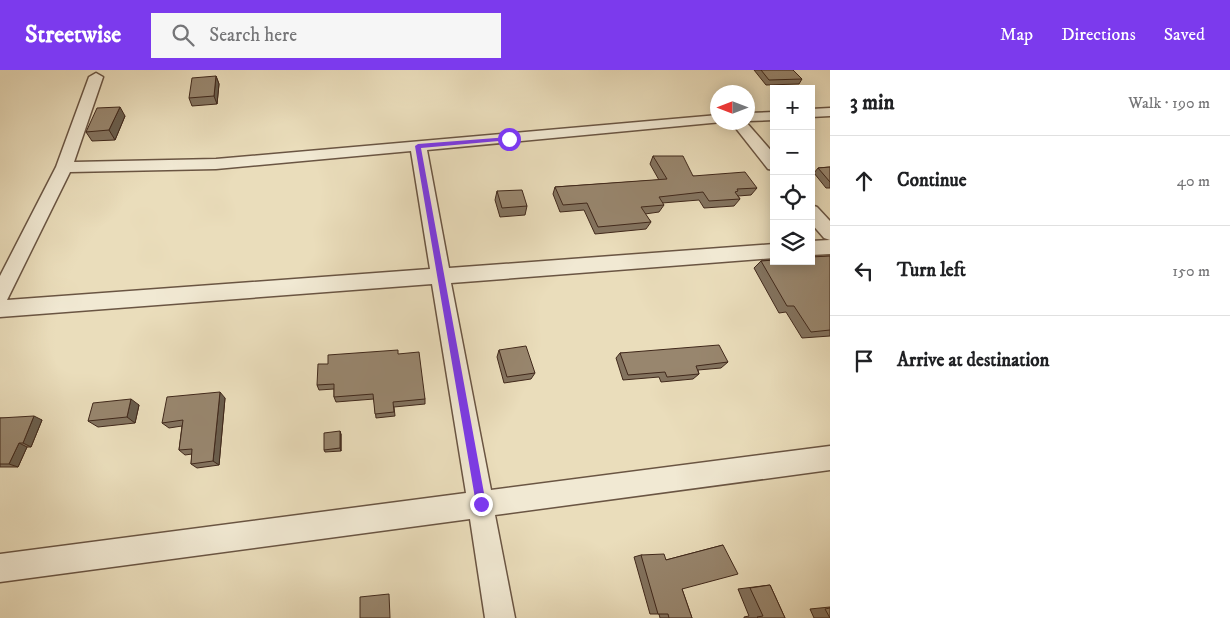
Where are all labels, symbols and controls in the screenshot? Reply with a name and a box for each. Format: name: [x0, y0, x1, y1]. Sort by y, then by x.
search box: [151, 13, 501, 58]
text: Streetwise: [25, 20, 121, 50]
icon: search: [169, 21, 197, 49]
text: Search here: [209, 24, 297, 47]
text: Map: [1000, 24, 1033, 46]
text: Directions: [1061, 24, 1136, 46]
text: Saved: [1164, 24, 1205, 46]
north arrow: [710, 85, 755, 130]
map controls: [770, 85, 815, 265]
button: +: [770, 85, 815, 130]
text: 3 min: [850, 90, 895, 116]
text: Walk · 190 m: [1128, 93, 1210, 113]
route start: [498, 128, 521, 151]
button: −: [770, 130, 815, 175]
icon: ahead: [850, 167, 878, 195]
text: Continue: [897, 169, 967, 192]
text: 40 m: [1177, 171, 1210, 191]
button: locate: [770, 175, 815, 220]
button: layers: [770, 220, 815, 265]
icon: left: [850, 257, 878, 285]
text: Turn left: [897, 259, 966, 282]
text: 150 m: [1172, 261, 1210, 281]
icon: arrive: [850, 347, 878, 375]
text: Arrive at destination: [897, 349, 1049, 372]
route end: [470, 493, 493, 516]

